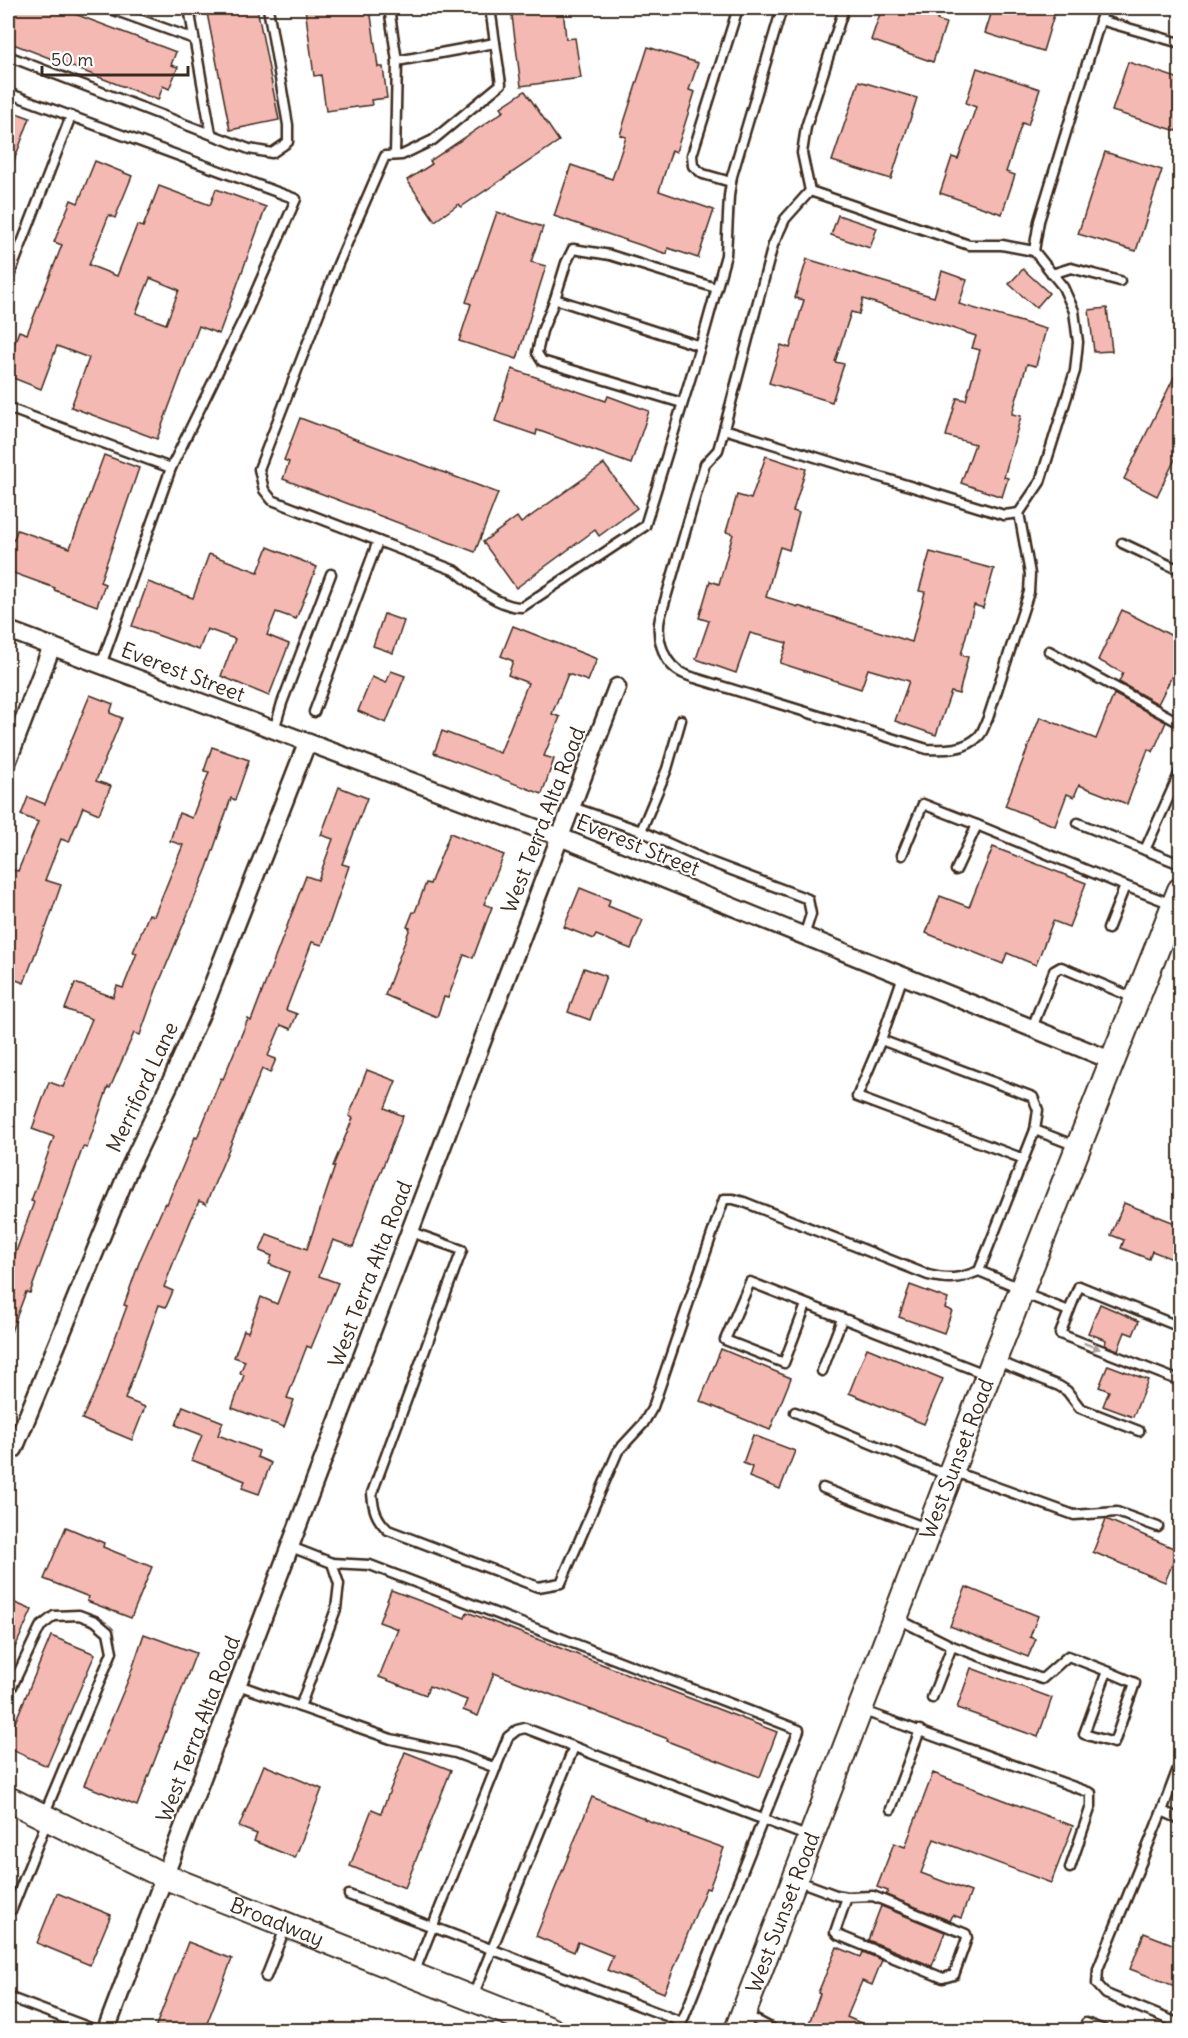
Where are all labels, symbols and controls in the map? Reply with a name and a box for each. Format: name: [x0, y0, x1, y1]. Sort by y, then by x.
scale bar: [42, 39, 188, 77]
text: 50 m: [51, 48, 93, 71]
street label: Everest Street: [117, 636, 249, 708]
street label: West Terra Alta Road: [495, 723, 591, 917]
street label: Everest Street: [572, 808, 704, 882]
street label: Merriford Lane: [100, 1017, 184, 1157]
street label: West Terra Alta Road: [322, 1177, 418, 1371]
one-way arrow: [1083, 1342, 1101, 1351]
street label: West Sunset Road: [913, 1375, 999, 1543]
street label: West Terra Alta Road: [150, 1632, 246, 1826]
street label: West Sunset Road: [739, 1828, 825, 1996]
street label: Broadway: [227, 1890, 328, 1952]

